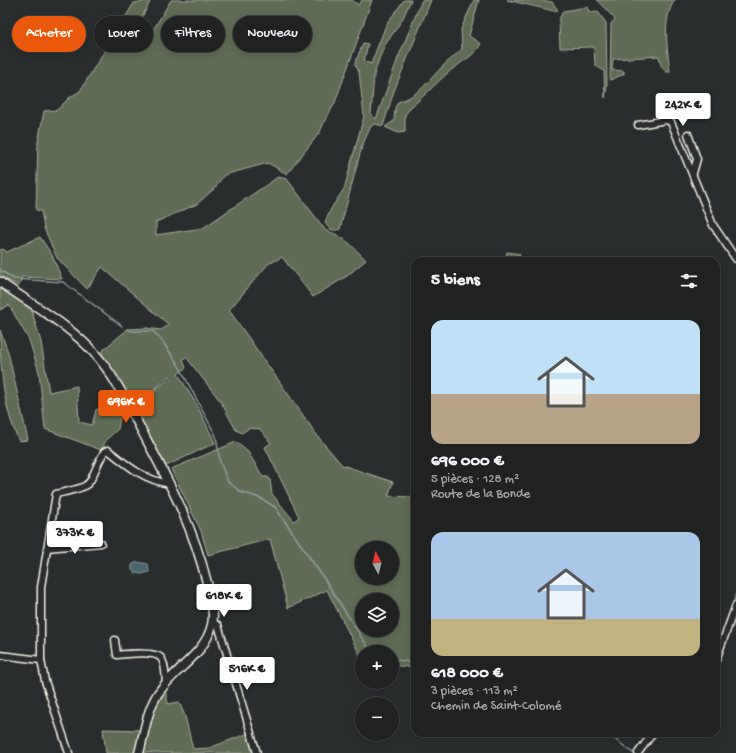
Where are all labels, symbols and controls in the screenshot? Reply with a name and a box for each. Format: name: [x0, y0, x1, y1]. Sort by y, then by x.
chip: Acheter: [12, 16, 86, 52]
chip: Louer: [94, 16, 153, 52]
chip: Filtres: [161, 16, 225, 52]
chip: Nouveau: [233, 16, 312, 52]
pin: 242K €: [650, 93, 716, 127]
text: 242K €: [665, 98, 701, 113]
icon: filters: [678, 270, 700, 292]
text: 5 biens: [431, 271, 480, 291]
icon: home: [530, 346, 602, 418]
pin: 696K €: [93, 390, 159, 424]
text: 696K €: [107, 395, 145, 410]
text: 696 000 €: [431, 452, 504, 472]
text: 5 pièces · 128 m²: [431, 472, 519, 487]
text: Route de la Bonde: [431, 487, 530, 502]
pin: 373K €: [42, 521, 108, 555]
text: 373K €: [56, 526, 94, 541]
north arrow: [355, 541, 399, 585]
map controls: [355, 541, 399, 741]
icon: home: [530, 558, 602, 630]
pin: 618K €: [191, 584, 257, 618]
text: 618K €: [206, 589, 242, 604]
button: layers: [355, 593, 399, 637]
button: +: [355, 645, 399, 689]
pin: 516K €: [214, 657, 280, 691]
text: 516K €: [229, 662, 265, 677]
text: 618 000 €: [431, 664, 503, 684]
text: 3 pièces · 113 m²: [431, 684, 518, 699]
button: −: [355, 697, 399, 741]
text: Chemin de Saint-Colomé: [431, 699, 561, 714]

